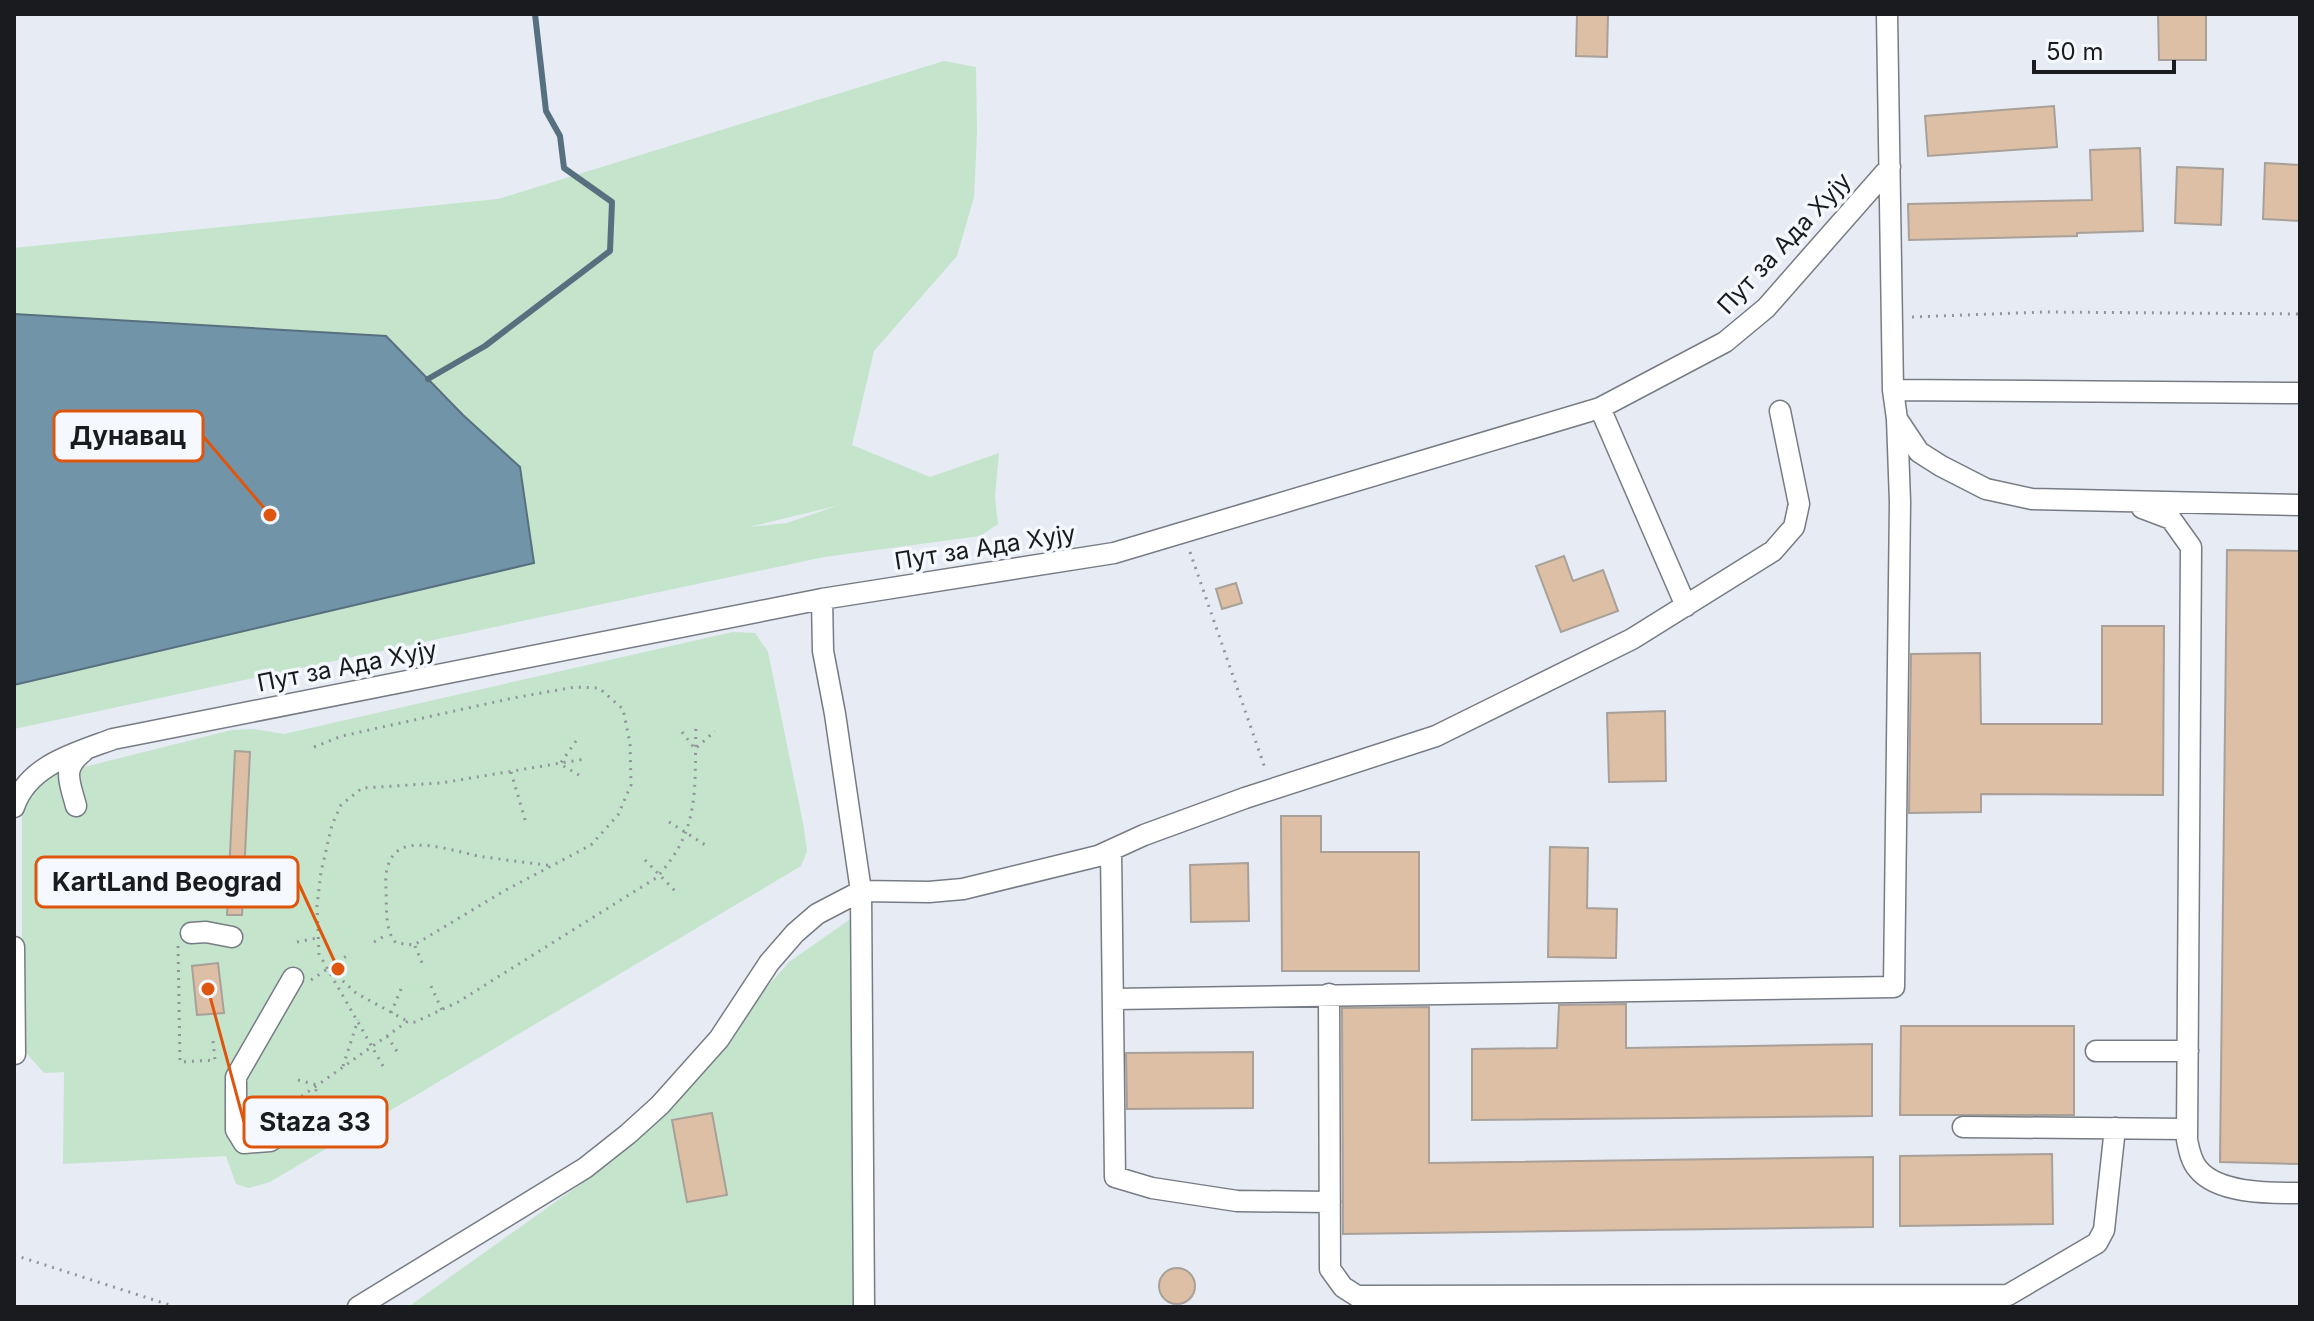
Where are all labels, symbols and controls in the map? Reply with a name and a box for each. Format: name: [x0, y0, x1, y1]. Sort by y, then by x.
scale bar: [2034, 24, 2174, 74]
text: 50 m: [2046, 37, 2104, 66]
street label: Пут за Ада Хују: [1711, 166, 1857, 320]
callout: Дунавац: [54, 411, 203, 461]
text: Дунавац: [70, 420, 186, 451]
street label: Пут за Ада Хују: [892, 518, 1078, 576]
street label: Пут за Ада Хују: [254, 634, 440, 698]
callout: KartLand Beograd: [36, 857, 298, 907]
text: KartLand Beograd: [52, 866, 282, 897]
callout: Staza 33: [244, 1097, 387, 1147]
text: Staza 33: [259, 1106, 371, 1137]

